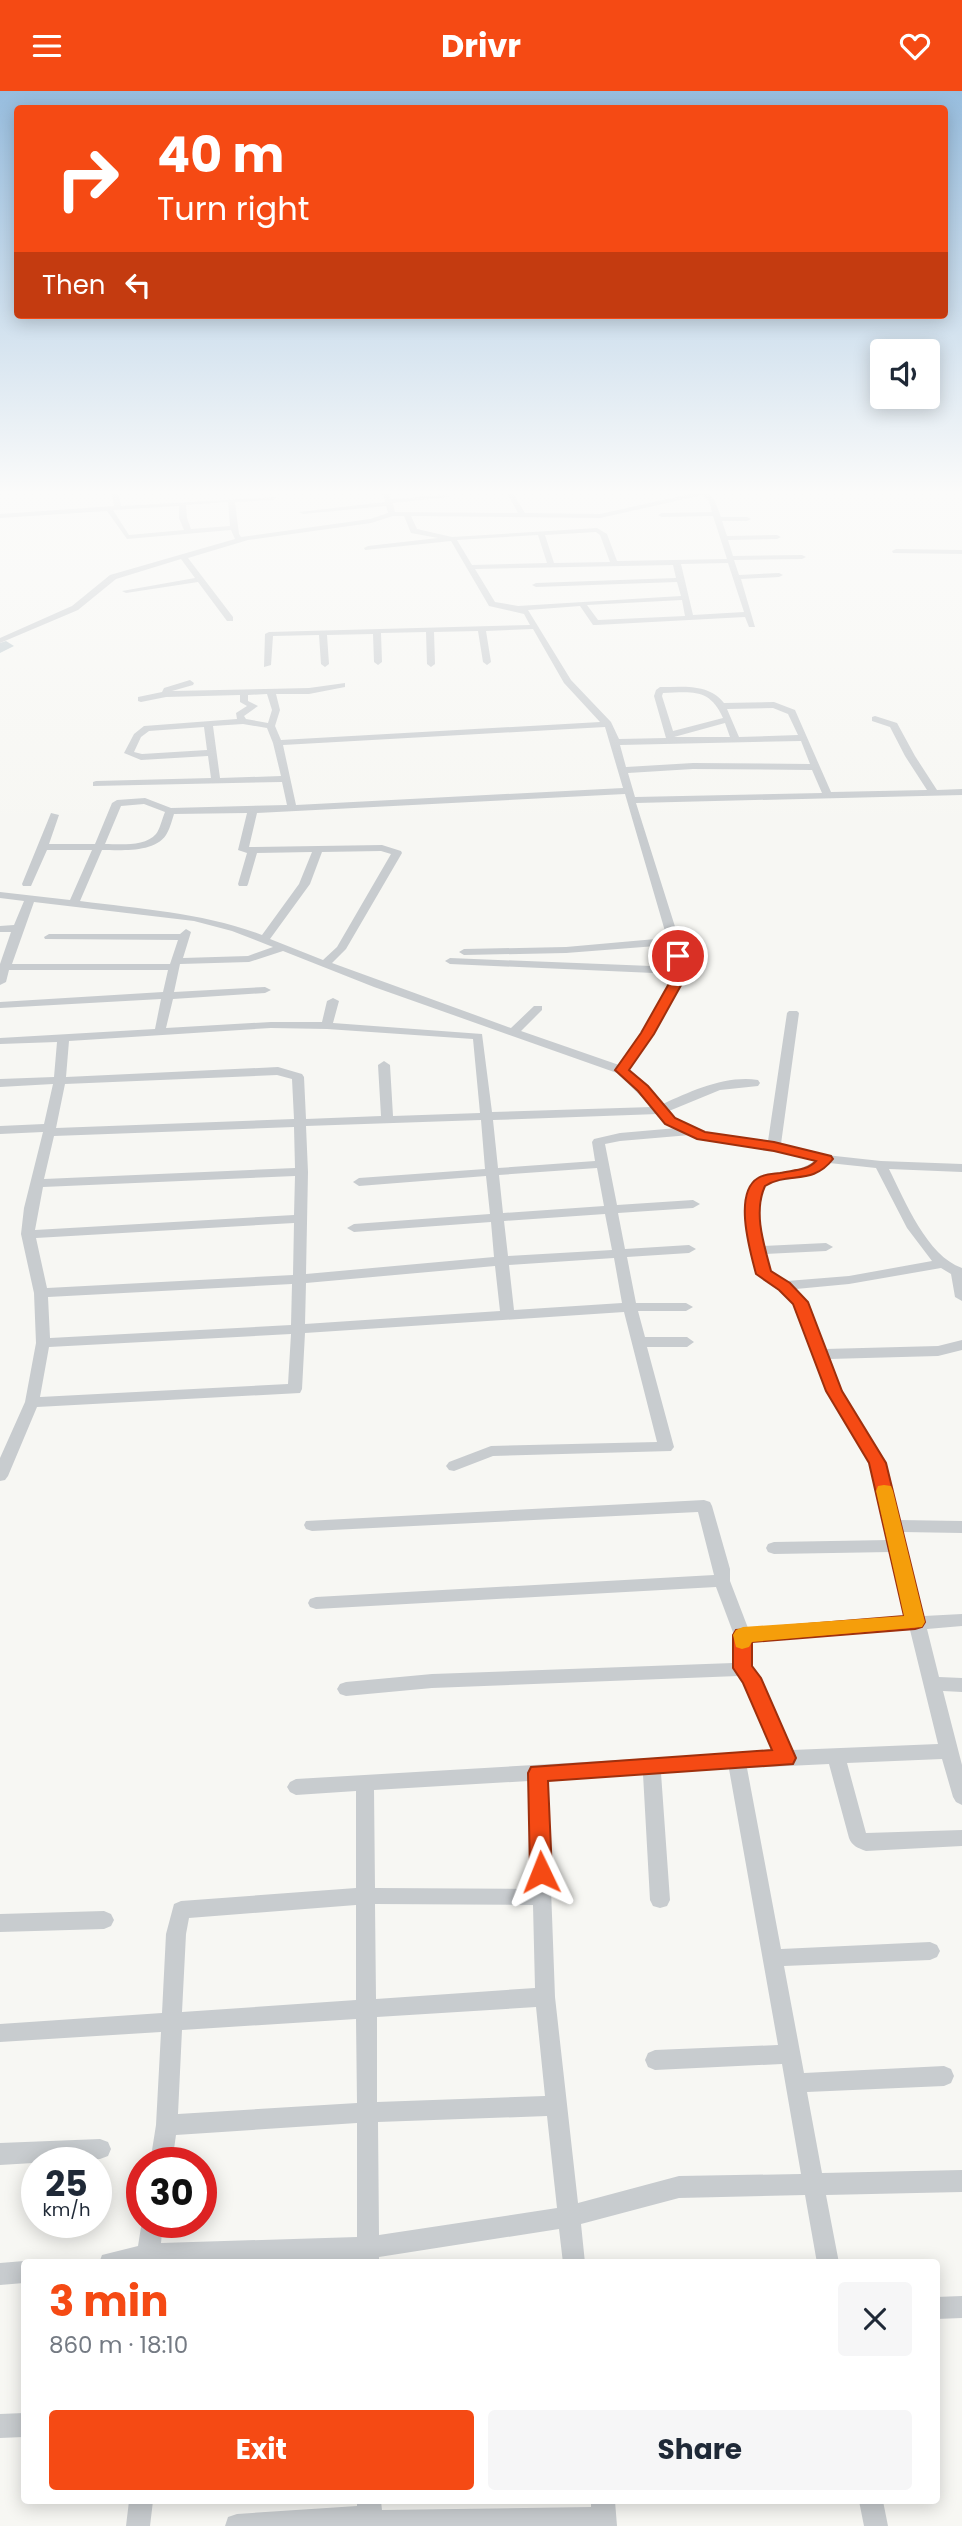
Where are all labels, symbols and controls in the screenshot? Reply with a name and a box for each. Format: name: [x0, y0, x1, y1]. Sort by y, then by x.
text: Drivr: [441, 23, 521, 68]
icon: menu: [28, 27, 66, 65]
icon: heart: [896, 27, 934, 65]
text: 40 m: [157, 121, 284, 189]
icon: right: [42, 133, 133, 224]
text: Turn right: [157, 186, 309, 231]
icon: left: [119, 266, 157, 304]
text: Then: [42, 267, 105, 303]
map controls: [870, 339, 940, 409]
button: sound: [870, 339, 940, 409]
pin: [648, 926, 708, 986]
icon: arrive: [659, 937, 697, 975]
position arrow: [504, 1835, 578, 1909]
speed limit sign: 30: [126, 2147, 217, 2238]
text: 25: [45, 2159, 88, 2208]
text: km/h: [43, 2197, 90, 2222]
text: 3 min: [49, 2272, 169, 2331]
button: close: [838, 2282, 912, 2356]
text: 860 m · 18:10: [49, 2329, 188, 2361]
button: Exit: [49, 2410, 474, 2490]
button: Share: [488, 2410, 912, 2490]

